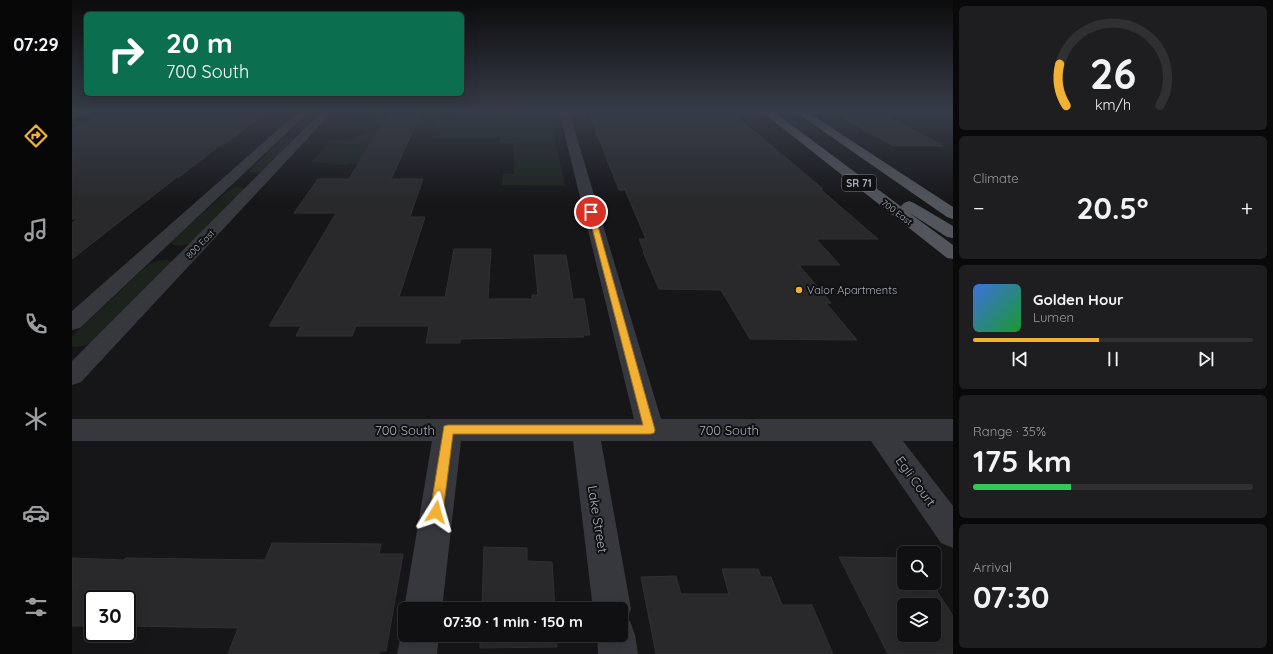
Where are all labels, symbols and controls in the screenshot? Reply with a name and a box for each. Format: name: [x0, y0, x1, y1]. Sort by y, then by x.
text: 20 m: [166, 25, 233, 60]
icon: right: [100, 28, 152, 80]
text: 07:29: [13, 33, 59, 56]
text: 26: [1090, 47, 1136, 99]
text: 700 South: [166, 60, 249, 83]
text: km/h: [1095, 95, 1131, 113]
icon: directions: [22, 122, 50, 150]
text: Climate: [973, 170, 1019, 186]
road number: SR 71: [842, 175, 876, 191]
text: 20.5°: [1077, 189, 1149, 227]
text: −: [973, 194, 984, 222]
text: +: [1241, 194, 1253, 222]
pin: [574, 195, 608, 229]
street label: 700 East: [879, 197, 915, 227]
icon: arrive: [580, 201, 602, 223]
icon: music: [22, 216, 50, 244]
street label: 800 East: [184, 227, 216, 261]
place label: Valor Apartments: [807, 283, 897, 297]
marker: Valor Apartments: [794, 285, 804, 295]
text: Golden Hour: [1033, 290, 1124, 309]
text: Lumen: [1033, 309, 1074, 325]
icon: phone: [22, 310, 50, 338]
icon: previous: [1009, 348, 1031, 370]
icon: pause: [1102, 348, 1124, 370]
icon: next: [1195, 348, 1217, 370]
icon: climate: [22, 405, 50, 433]
street label: 700 South: [375, 422, 435, 438]
street label: 700 South: [699, 422, 759, 438]
text: Range · 35%: [973, 423, 1046, 439]
text: 175 km: [973, 442, 1072, 480]
street label: Egli Court: [893, 453, 939, 509]
street label: Lake Street: [585, 484, 611, 554]
position arrow: [415, 491, 457, 533]
icon: car: [22, 499, 50, 527]
map controls: [897, 546, 941, 642]
button: search: [897, 546, 941, 590]
text: Arrival: [973, 559, 1012, 575]
text: 07:30: [973, 578, 1049, 616]
speed limit sign: 30: [84, 590, 136, 642]
icon: filters: [22, 593, 50, 621]
button: layers: [897, 598, 941, 642]
text: 07:30 · 1 min · 150 m: [443, 612, 583, 631]

